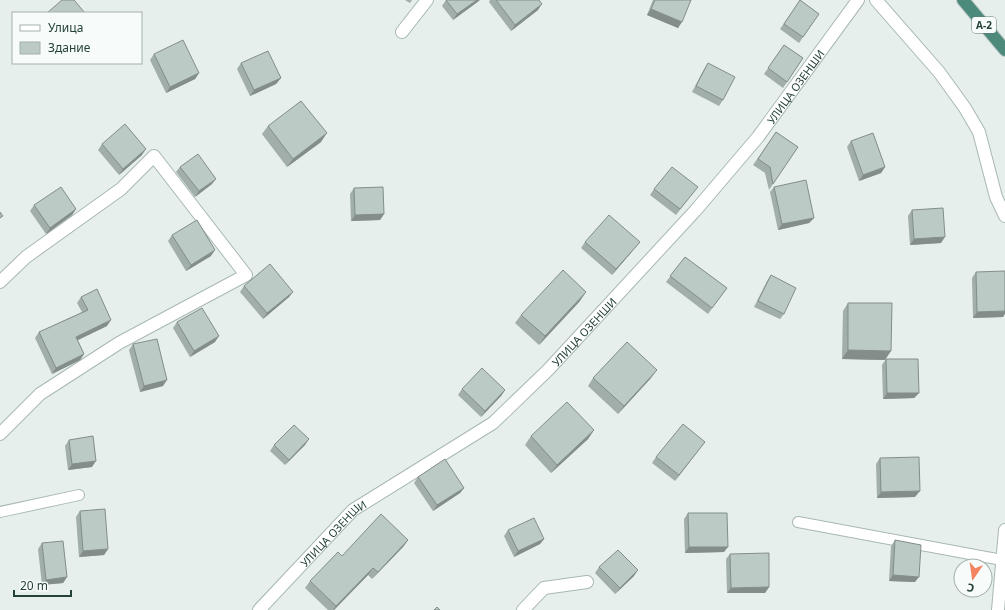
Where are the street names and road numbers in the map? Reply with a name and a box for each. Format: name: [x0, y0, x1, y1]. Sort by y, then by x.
road number: A-2: [972, 17, 996, 33]
street label: УЛИЦА ОЗЕНШИ: [763, 46, 827, 126]
street label: УЛИЦА ОЗЕНШИ: [548, 294, 619, 369]
street label: УЛИЦА ОЗЕНШИ: [297, 496, 369, 569]

